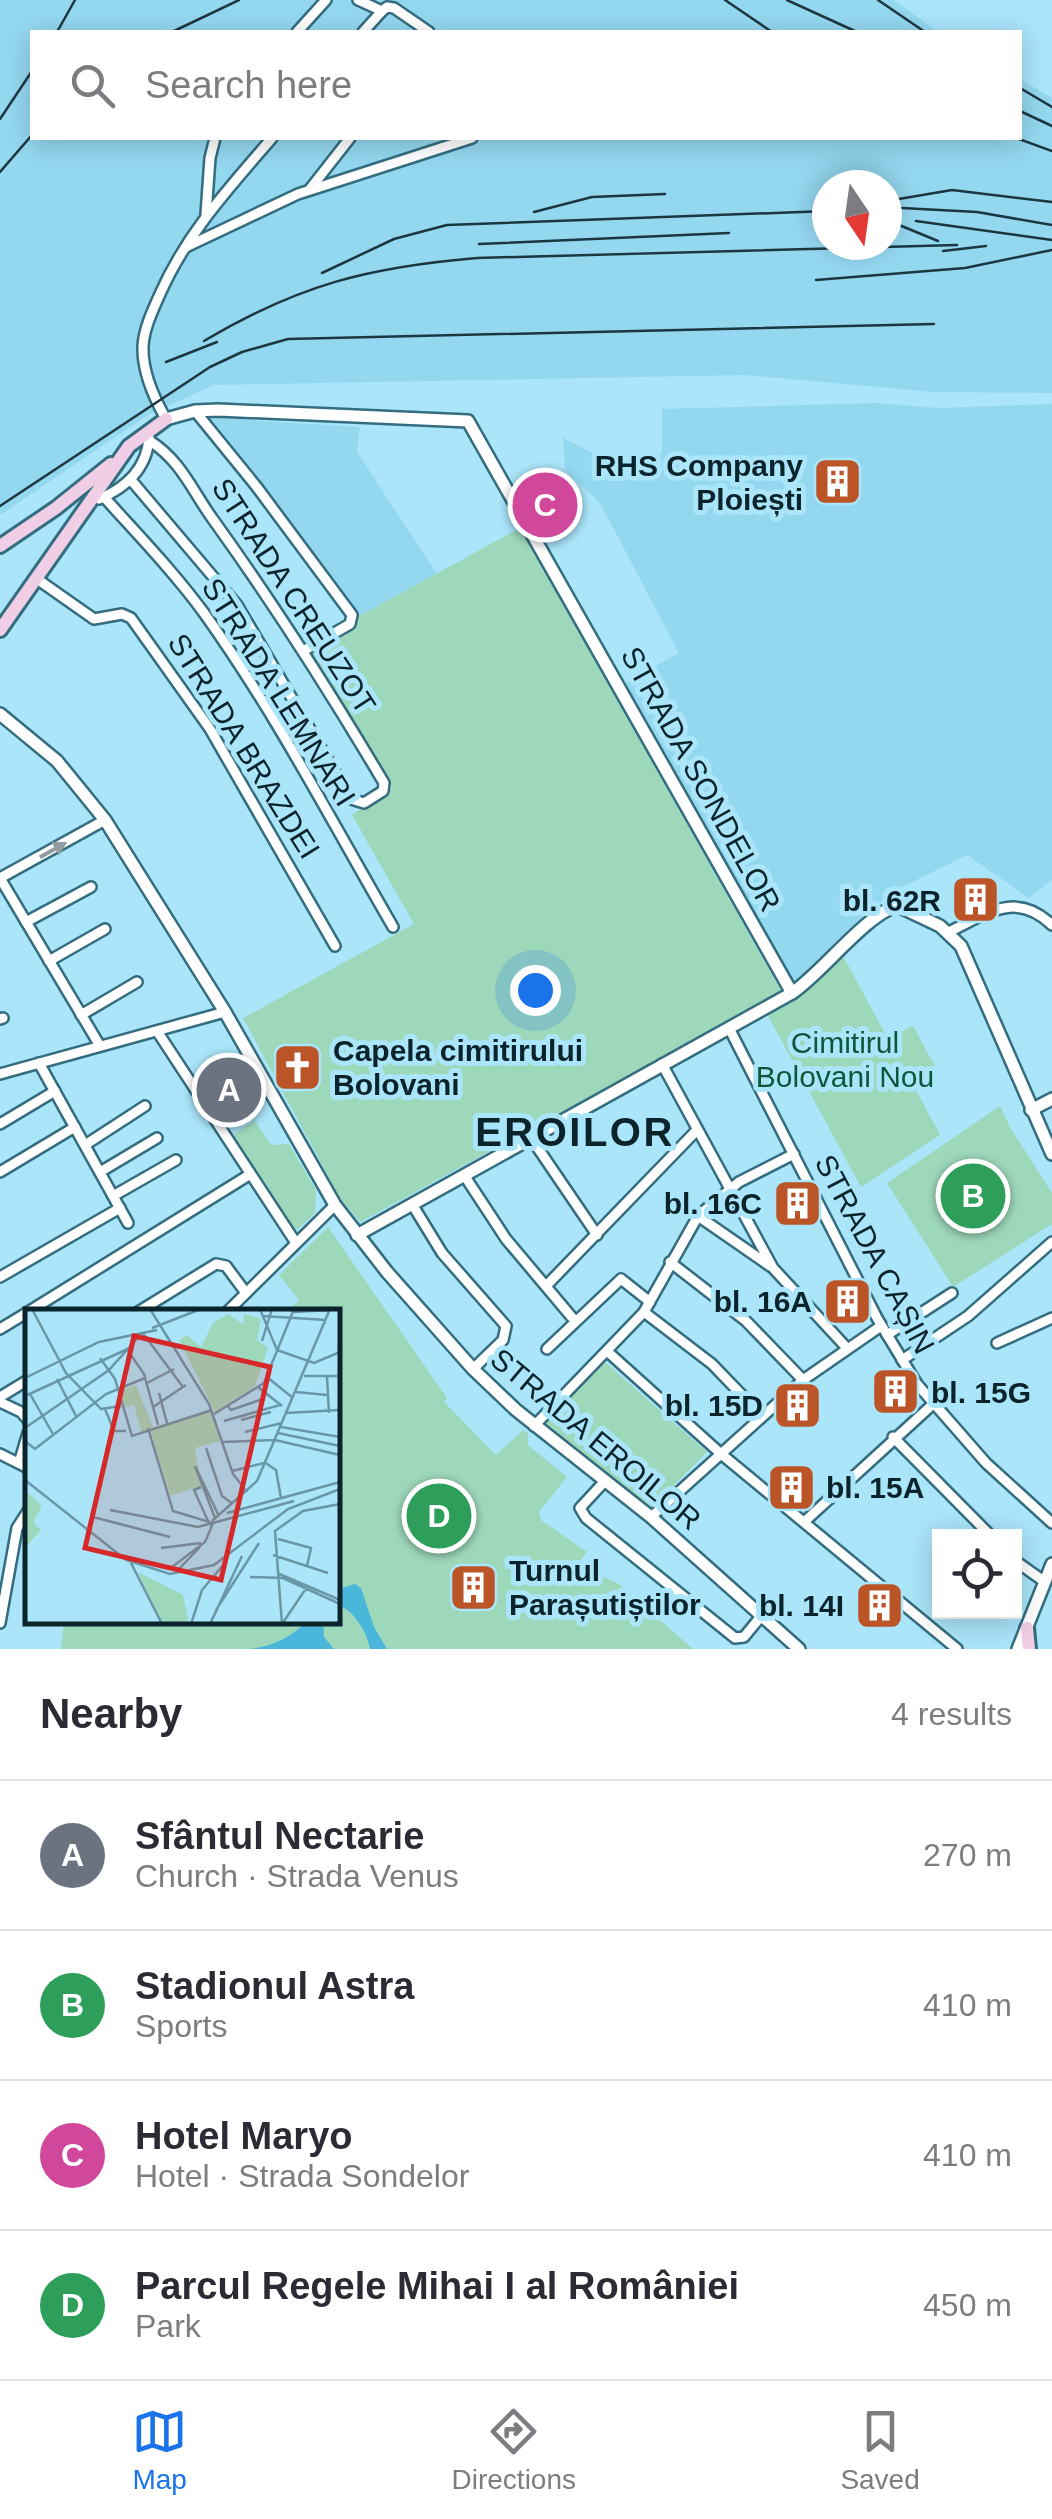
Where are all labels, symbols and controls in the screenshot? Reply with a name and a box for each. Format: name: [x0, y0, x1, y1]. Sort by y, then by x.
search box: [30, 30, 1022, 140]
icon: search: [65, 58, 120, 113]
text: Search here: [145, 64, 352, 106]
north arrow: [812, 170, 902, 260]
place label: RHS Company Ploiești: [595, 449, 803, 517]
building icon: RHS Company Ploiești: [812, 456, 864, 508]
pin: C: [512, 468, 578, 542]
street label: STRADA CREUZOT: [206, 472, 382, 720]
street label: STRADA LEMNARI: [196, 572, 362, 812]
street label: STRADA BRAZDEI: [162, 628, 326, 864]
street label: STRADA SONDELOR: [615, 641, 787, 917]
one-way arrow: [38, 841, 67, 858]
building icon: bl. 62R: [950, 874, 1002, 926]
place label: bl. 62R: [843, 884, 941, 917]
your location: [510, 965, 561, 1016]
park label: Cimitirul Bolovani Nou: [756, 1026, 934, 1093]
place label: Capela cimitirului Bolovani: [333, 1034, 583, 1101]
church icon: Capela cimitirului Bolovani: [272, 1041, 324, 1093]
pin: A: [196, 1052, 262, 1128]
district label: EROILOR: [475, 1110, 675, 1154]
street label: STRADA CAȘIN: [809, 1149, 941, 1359]
pin: B: [940, 1158, 1006, 1234]
building icon: bl. 16C: [771, 1177, 823, 1229]
place label: bl. 16C: [664, 1187, 762, 1220]
building icon: bl. 16A: [821, 1275, 873, 1327]
place label: bl. 16A: [714, 1285, 812, 1318]
inset map: [25, 1309, 340, 1624]
street label: STRADA EROILOR: [485, 1342, 707, 1536]
building icon: bl. 15G: [870, 1366, 922, 1418]
place label: bl. 15G: [931, 1376, 1031, 1409]
building icon: bl. 15D: [772, 1379, 824, 1431]
place label: bl. 15D: [665, 1389, 763, 1422]
building icon: bl. 15A: [765, 1461, 817, 1513]
place label: bl. 15A: [826, 1471, 924, 1504]
pin: D: [406, 1478, 472, 1554]
map controls: [932, 1529, 1022, 1619]
button: locate: [932, 1529, 1022, 1619]
place label: Turnul Parașutiștilor: [509, 1554, 701, 1622]
building icon: Turnul Parașutiștilor: [448, 1561, 500, 1613]
building icon: bl. 14I: [853, 1579, 905, 1631]
place label: bl. 14I: [759, 1589, 844, 1622]
text: Nearby: [40, 1690, 182, 1737]
text: 4 results: [891, 1696, 1012, 1732]
text: Sfântul Nectarie: [135, 1815, 424, 1857]
text: A: [61, 1837, 84, 1873]
text: 270 m: [923, 1837, 1012, 1873]
text: Church · Strada Venus: [135, 1858, 459, 1894]
text: Stadionul Astra: [135, 1965, 414, 2007]
text: B: [61, 1987, 84, 2023]
text: 410 m: [923, 1987, 1012, 2023]
text: Sports: [135, 2008, 227, 2044]
text: Hotel Maryo: [135, 2115, 352, 2157]
text: C: [61, 2137, 84, 2173]
text: 410 m: [923, 2137, 1012, 2173]
text: Hotel · Strada Sondelor: [135, 2158, 469, 2194]
text: Parcul Regele Mihai I al României: [135, 2265, 739, 2307]
text: D: [61, 2287, 84, 2323]
text: 450 m: [923, 2287, 1012, 2323]
text: Park: [135, 2308, 201, 2344]
tab: Map: [132, 2404, 187, 2496]
tab: Directions: [452, 2404, 576, 2496]
tab: Saved: [840, 2404, 920, 2496]

